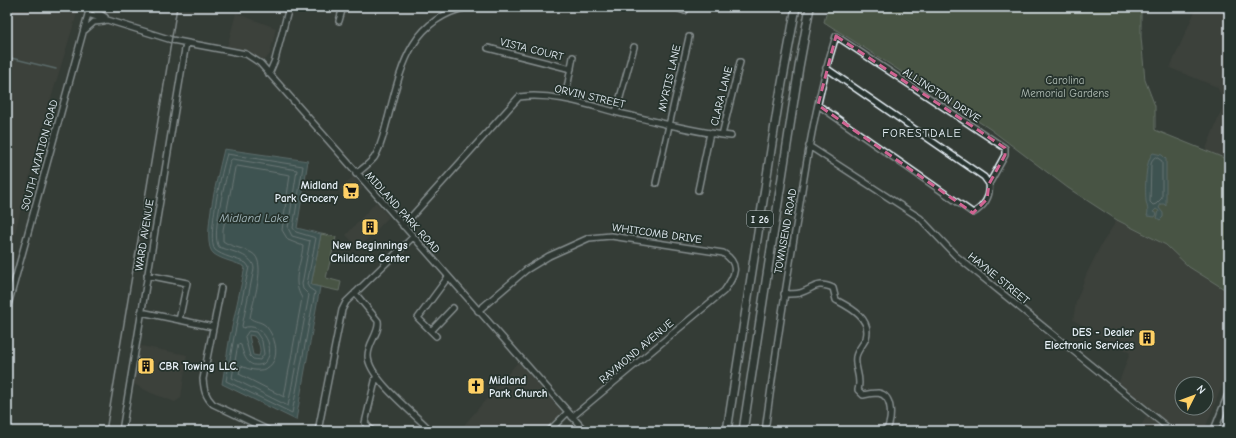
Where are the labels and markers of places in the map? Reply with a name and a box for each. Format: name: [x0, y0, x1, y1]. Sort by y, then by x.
place label: Midland Park Grocery: [275, 179, 338, 205]
supermarket icon: Midland Park Grocery: [341, 181, 361, 201]
building icon: New Beginnings Childcare Center: [360, 217, 380, 237]
place label: New Beginnings Childcare Center: [331, 239, 410, 265]
place label: DES - Dealer Electronic Services: [1045, 326, 1135, 352]
building icon: DES - Dealer Electronic Services: [1137, 328, 1157, 348]
building icon: CBR Towing LLC.: [136, 356, 156, 376]
place label: CBR Towing LLC.: [159, 360, 238, 373]
place label: Midland Park Church: [489, 374, 548, 400]
church icon: Midland Park Church: [466, 376, 486, 396]

